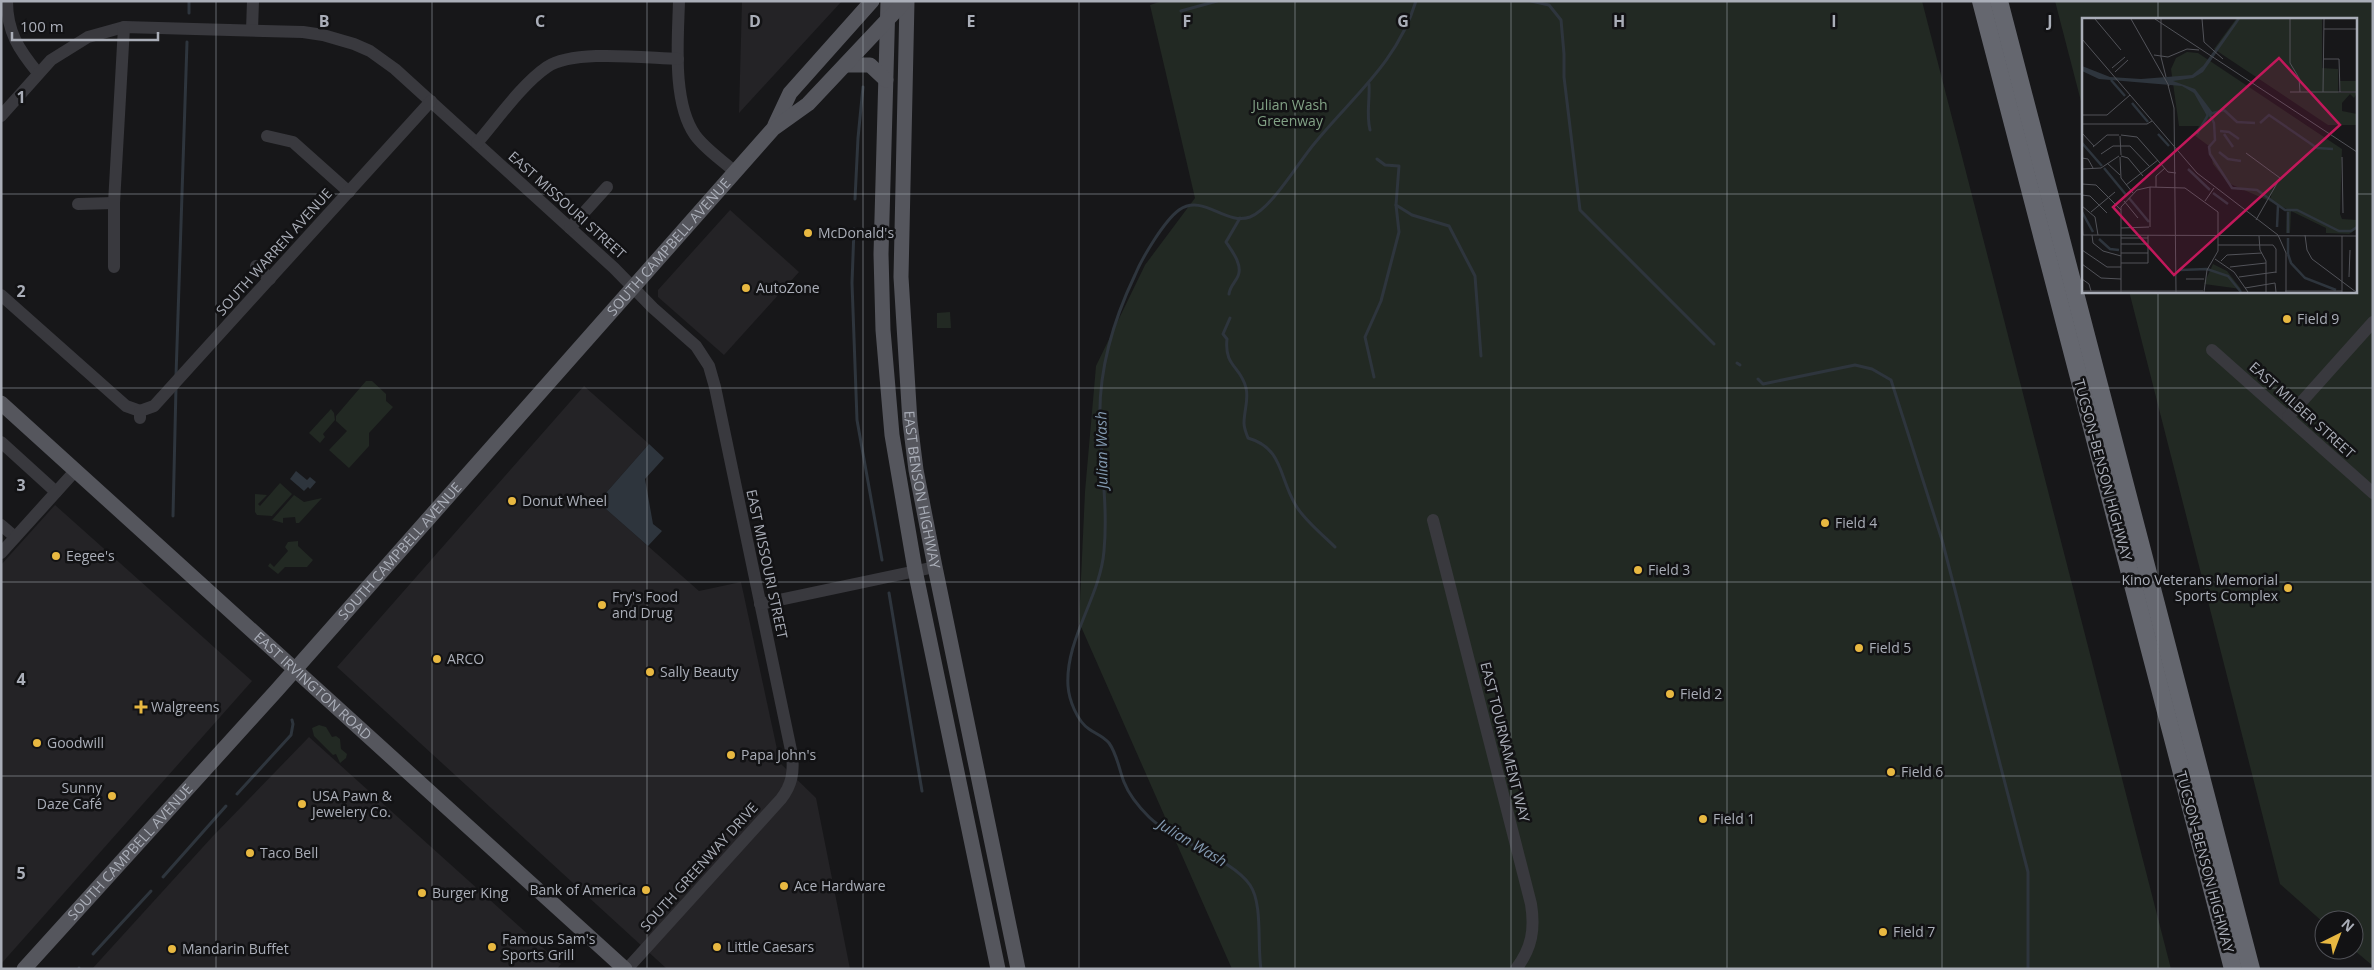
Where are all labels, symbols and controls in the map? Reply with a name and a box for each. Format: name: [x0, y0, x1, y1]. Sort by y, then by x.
scale bar: [12, 10, 159, 42]
text: B: [319, 10, 329, 32]
text: C: [535, 10, 545, 32]
text: D: [749, 10, 761, 32]
text: E: [967, 10, 976, 32]
text: F: [1183, 10, 1191, 32]
text: G: [1397, 10, 1409, 32]
text: H: [1613, 10, 1625, 32]
text: I: [1831, 10, 1837, 32]
text: J: [2045, 10, 2053, 32]
text: 100 m: [20, 16, 64, 36]
inset map: [2082, 18, 2356, 292]
text: 1: [16, 86, 26, 108]
park label: Julian Wash Greenway: [1250, 95, 1328, 130]
street label: EAST MISSOURI STREET: [504, 147, 630, 263]
street label: SOUTH CAMPBELL AVENUE: [602, 174, 734, 320]
street label: SOUTH WARREN AVENUE: [211, 184, 336, 319]
place label: McDonald's: [818, 223, 894, 242]
marker: McDonald's: [802, 227, 814, 239]
place label: AutoZone: [756, 278, 820, 297]
text: 2: [16, 280, 26, 302]
marker: AutoZone: [740, 282, 752, 294]
place label: Field 9: [2297, 309, 2339, 328]
marker: Field 9: [2281, 313, 2293, 325]
street label: EAST MILBER STREET: [2245, 357, 2359, 462]
street label: TUCSON–BENSON HIGHWAY: [2070, 377, 2137, 563]
street label: EAST BENSON HIGHWAY: [900, 410, 945, 570]
water label: Julian Wash: [1090, 411, 1112, 492]
text: 3: [16, 474, 26, 496]
street label: SOUTH CAMPBELL AVENUE: [333, 478, 465, 624]
street label: EAST MISSOURI STREET: [742, 488, 793, 641]
place label: Donut Wheel: [522, 491, 607, 510]
marker: Donut Wheel: [506, 495, 518, 507]
place label: Field 4: [1835, 513, 1877, 532]
marker: Field 4: [1819, 517, 1831, 529]
place label: Eegee's: [66, 546, 115, 565]
marker: Eegee's: [50, 550, 62, 562]
place label: Field 3: [1648, 560, 1690, 579]
marker: Field 3: [1632, 564, 1644, 576]
place label: Kino Veterans Memorial Sports Complex: [2121, 570, 2279, 605]
marker: Kino Veterans Memorial Sports Complex: [2282, 582, 2294, 594]
place label: Fry's Food and Drug: [612, 587, 678, 622]
marker: Fry's Food and Drug: [596, 599, 608, 611]
street label: EAST IRVINGTON ROAD: [250, 627, 376, 744]
place label: Field 5: [1869, 638, 1911, 657]
marker: Field 5: [1853, 642, 1865, 654]
place label: ARCO: [447, 649, 484, 668]
marker: ARCO: [431, 653, 443, 665]
street label: EAST TOURNAMENT WAY: [1476, 660, 1535, 824]
place label: Sally Beauty: [660, 662, 739, 681]
marker: Sally Beauty: [644, 666, 656, 678]
text: 4: [16, 668, 26, 690]
place label: Field 2: [1680, 684, 1722, 703]
marker: Field 2: [1664, 688, 1676, 700]
place label: Walgreens: [151, 697, 220, 716]
marker: Walgreens: [135, 701, 147, 713]
place label: Goodwill: [47, 733, 104, 752]
marker: Goodwill: [31, 737, 43, 749]
place label: Papa John's: [741, 745, 817, 764]
marker: Papa John's: [725, 749, 737, 761]
place label: Field 6: [1901, 762, 1943, 781]
marker: Field 6: [1885, 766, 1897, 778]
street label: TUCSON–BENSON HIGHWAY: [2172, 769, 2239, 955]
place label: Sunny Daze Café: [37, 778, 103, 813]
street label: SOUTH CAMPBELL AVENUE: [63, 779, 197, 924]
place label: USA Pawn & Jewelery Co.: [310, 786, 393, 821]
marker: Sunny Daze Café: [106, 790, 118, 802]
marker: USA Pawn & Jewelery Co.: [296, 798, 308, 810]
street label: SOUTH GREENWAY DRIVE: [636, 798, 762, 935]
place label: Field 1: [1713, 809, 1755, 828]
water label: Julian Wash: [1152, 812, 1231, 871]
marker: Field 1: [1697, 813, 1709, 825]
place label: Taco Bell: [260, 843, 318, 862]
marker: Taco Bell: [244, 847, 256, 859]
text: 5: [16, 862, 26, 884]
place label: Ace Hardware: [794, 876, 886, 895]
place label: Bank of America: [529, 880, 636, 899]
marker: Ace Hardware: [778, 880, 790, 892]
place label: Burger King: [432, 883, 509, 902]
marker: Bank of America: [640, 884, 652, 896]
marker: Burger King: [416, 887, 428, 899]
north arrow: [2314, 910, 2364, 960]
text: N: [2337, 914, 2359, 936]
place label: Field 7: [1893, 922, 1935, 941]
marker: Field 7: [1877, 926, 1889, 938]
place label: Famous Sam's Sports Grill: [502, 929, 596, 964]
place label: Little Caesars: [727, 937, 814, 956]
place label: Mandarin Buffet: [182, 939, 289, 958]
marker: Famous Sam's Sports Grill: [486, 941, 498, 953]
marker: Little Caesars: [711, 941, 723, 953]
marker: Mandarin Buffet: [166, 943, 178, 955]

